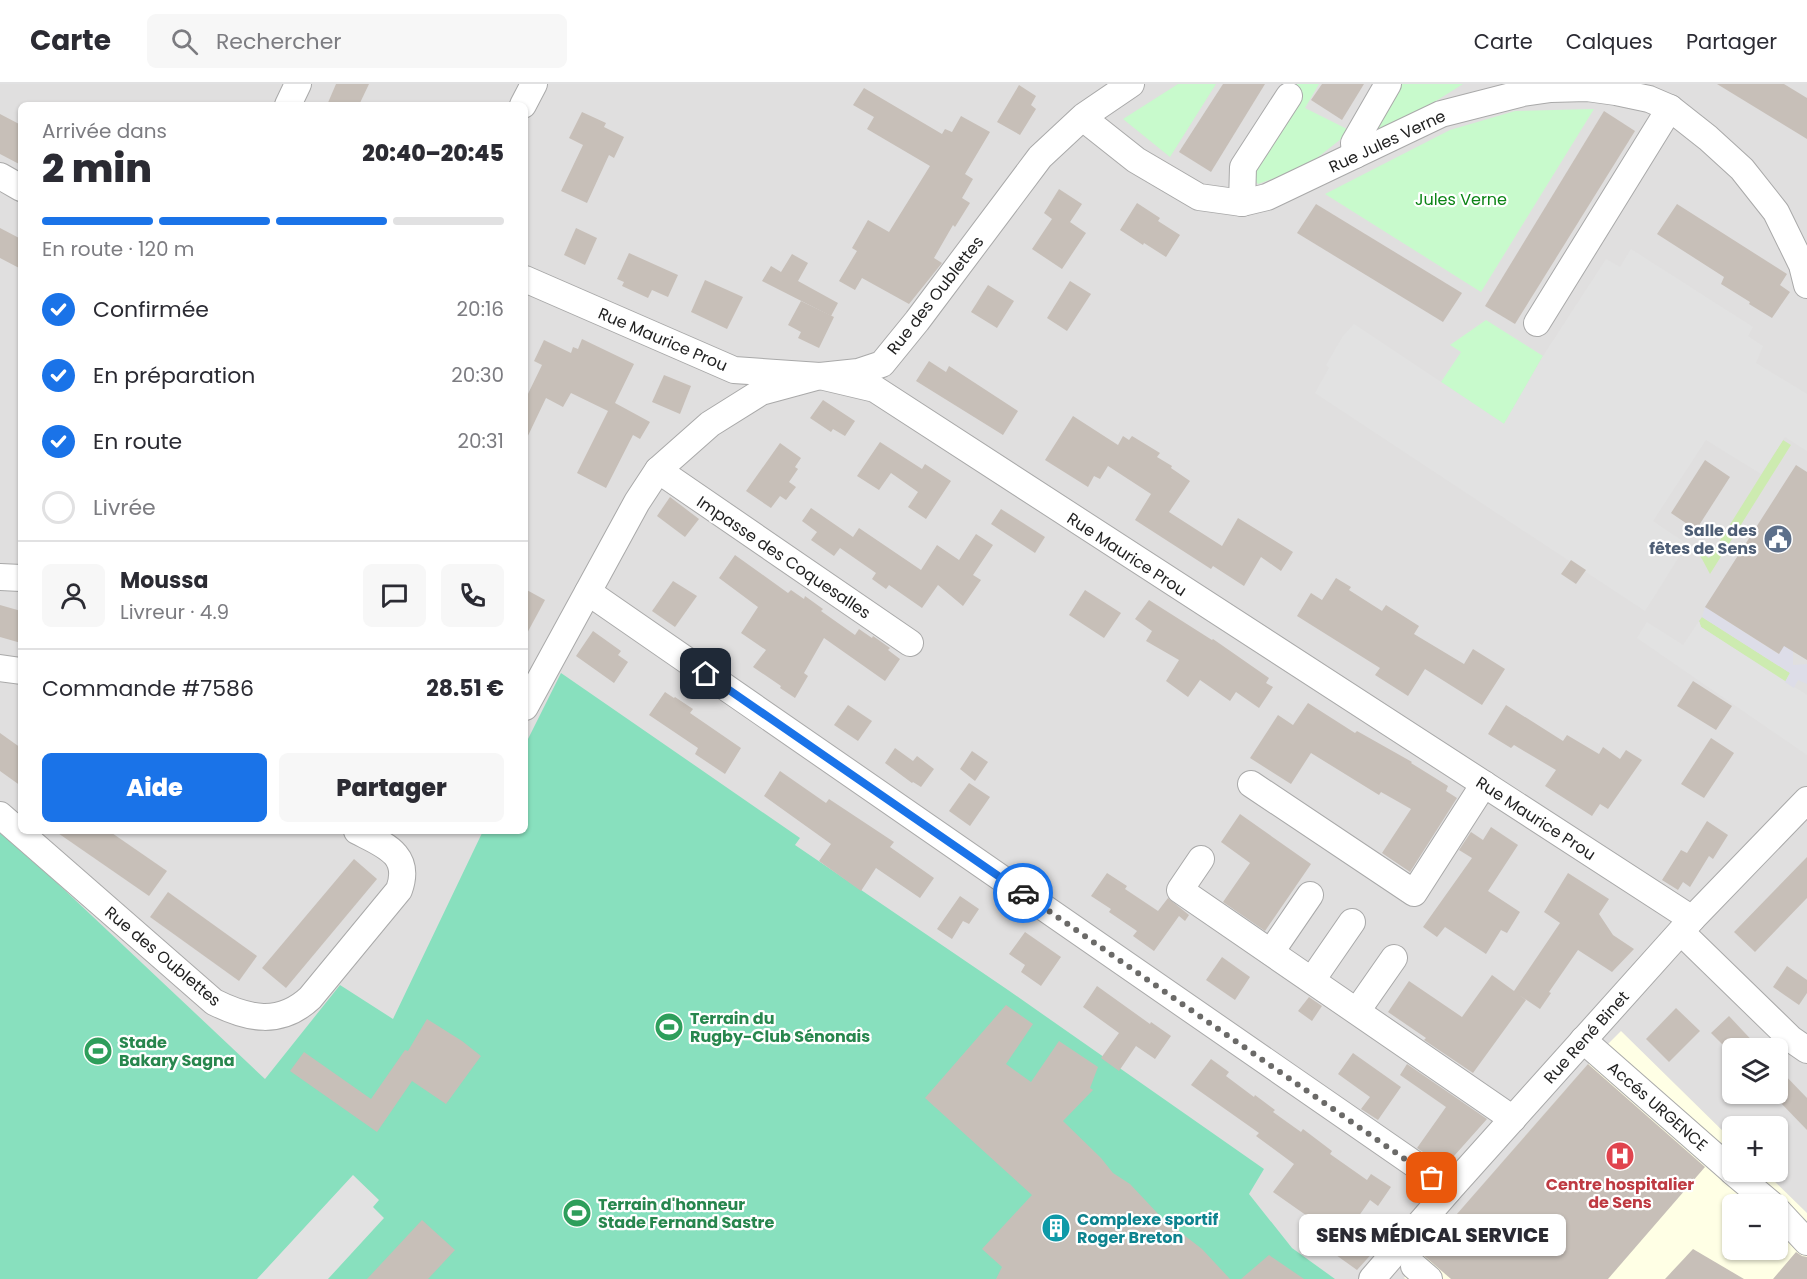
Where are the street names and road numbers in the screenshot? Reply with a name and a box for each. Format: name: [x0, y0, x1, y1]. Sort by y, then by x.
street label: Rue Jules Verne: [1325, 104, 1449, 179]
street label: Rue des Oublettes: [882, 231, 989, 359]
street label: Rue Maurice Prou: [595, 302, 731, 377]
street label: Impasse des Coquesalles: [692, 491, 875, 624]
street label: Rue Maurice Prou: [1062, 507, 1191, 602]
street label: Rue Maurice Prou: [1471, 771, 1600, 866]
street label: Rue des Oublettes: [100, 901, 226, 1012]
street label: Rue René Binet: [1538, 986, 1635, 1089]
street label: Accés URGENCE: [1603, 1056, 1713, 1156]

